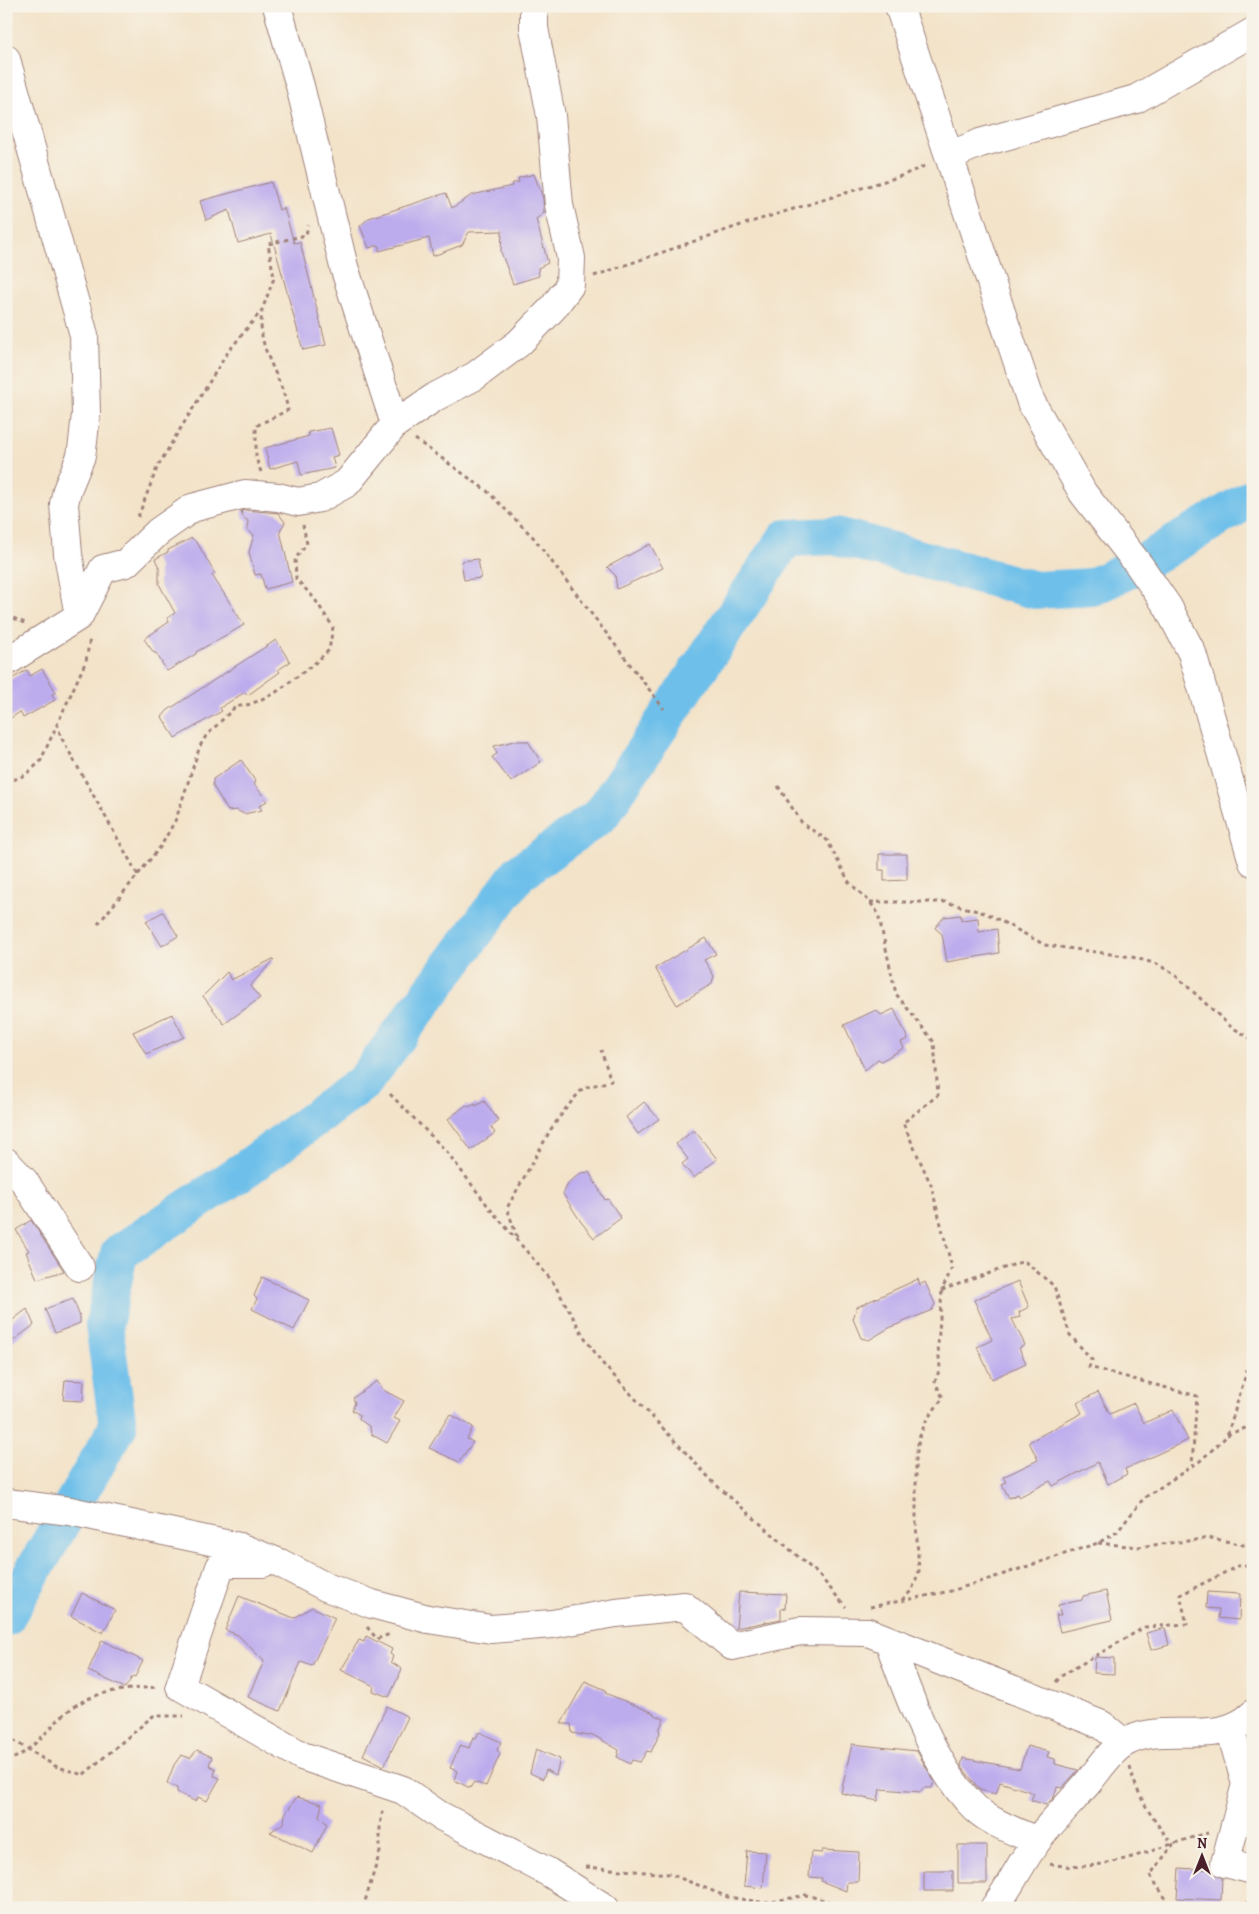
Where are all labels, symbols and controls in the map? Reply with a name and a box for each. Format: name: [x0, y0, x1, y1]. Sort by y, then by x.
north arrow: [1176, 1832, 1226, 1882]
text: N: [1197, 1834, 1207, 1853]

